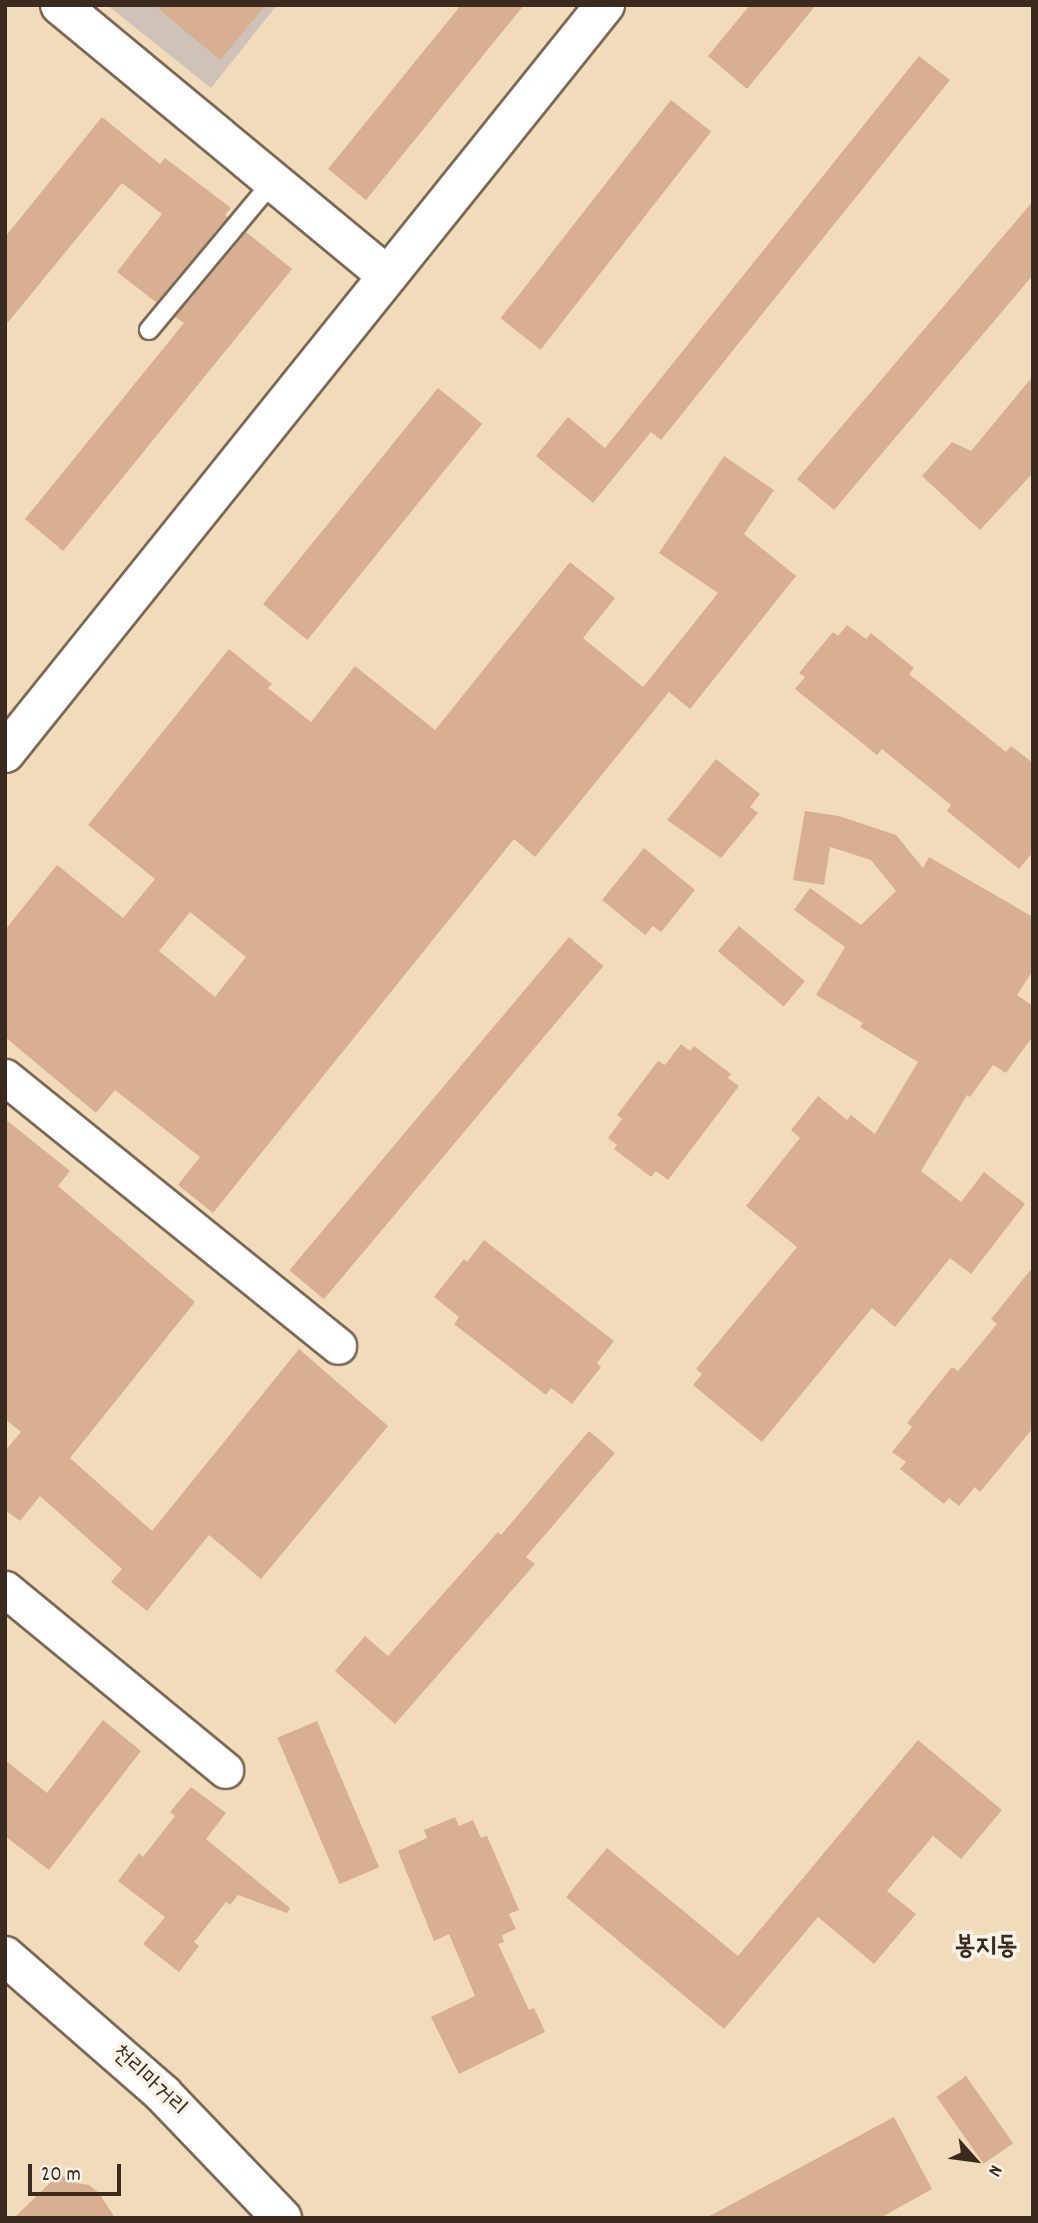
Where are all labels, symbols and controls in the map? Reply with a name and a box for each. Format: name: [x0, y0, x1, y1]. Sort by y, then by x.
district label: 봉지동: [955, 1932, 1017, 1964]
street label: 천리마거리: [105, 2040, 191, 2124]
north arrow: [940, 2125, 1010, 2195]
scale bar: [32, 2150, 124, 2194]
text: N: [980, 2160, 1008, 2181]
text: 20 m: [41, 2161, 81, 2191]

